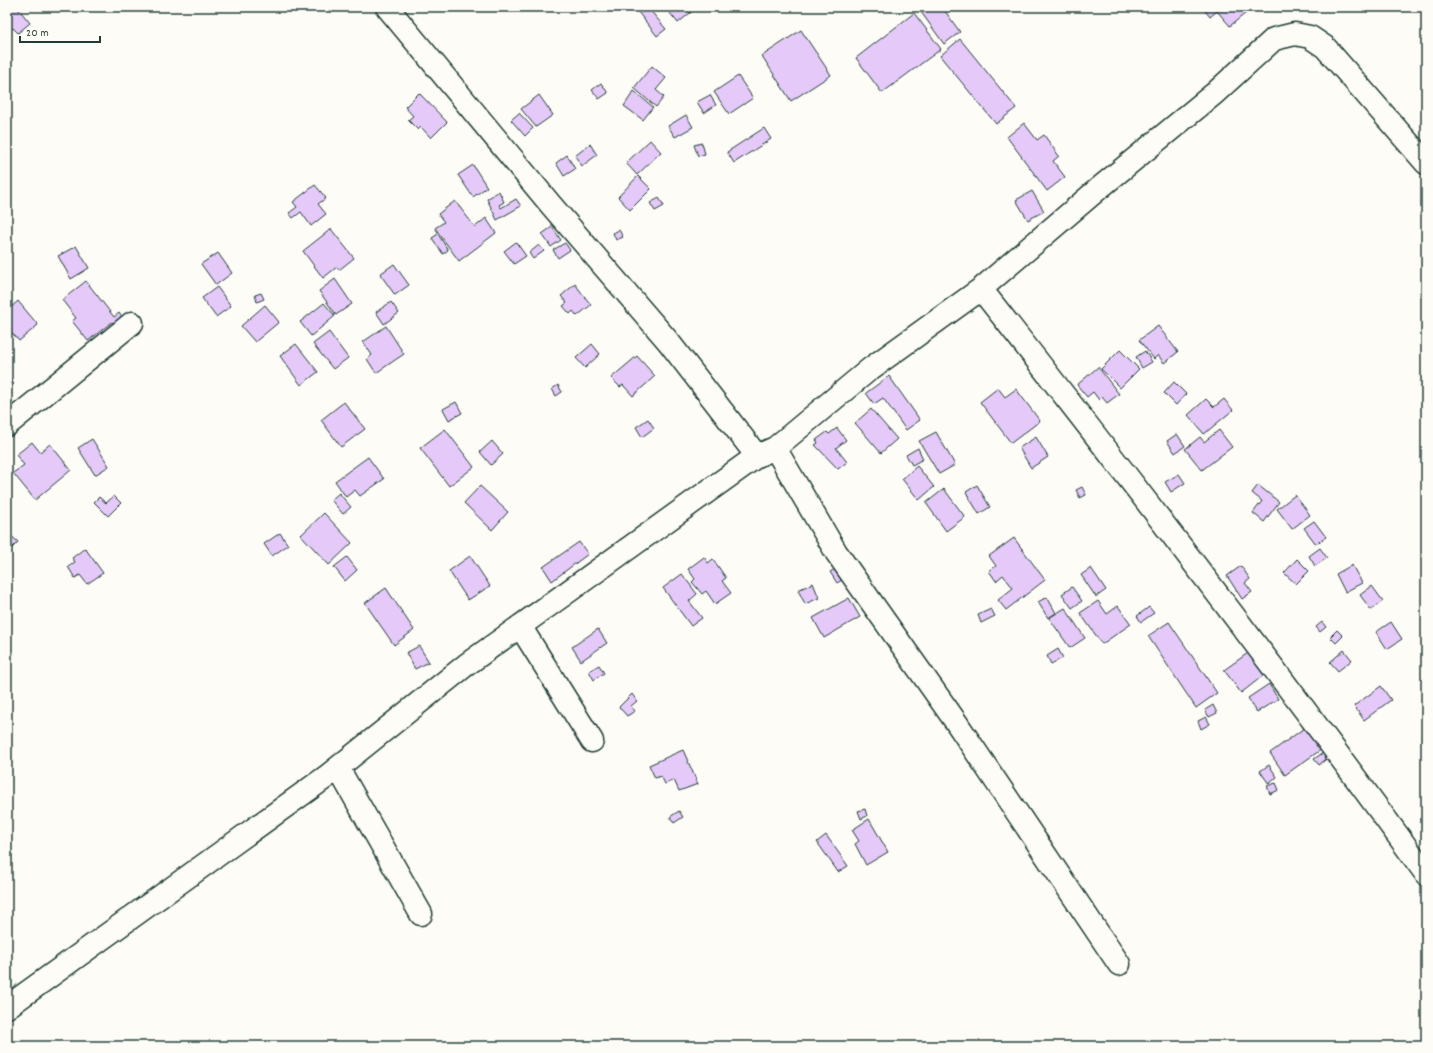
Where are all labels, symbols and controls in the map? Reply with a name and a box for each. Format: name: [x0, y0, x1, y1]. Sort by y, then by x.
scale bar: [20, 18, 100, 44]
text: 20 m: [26, 25, 49, 42]

